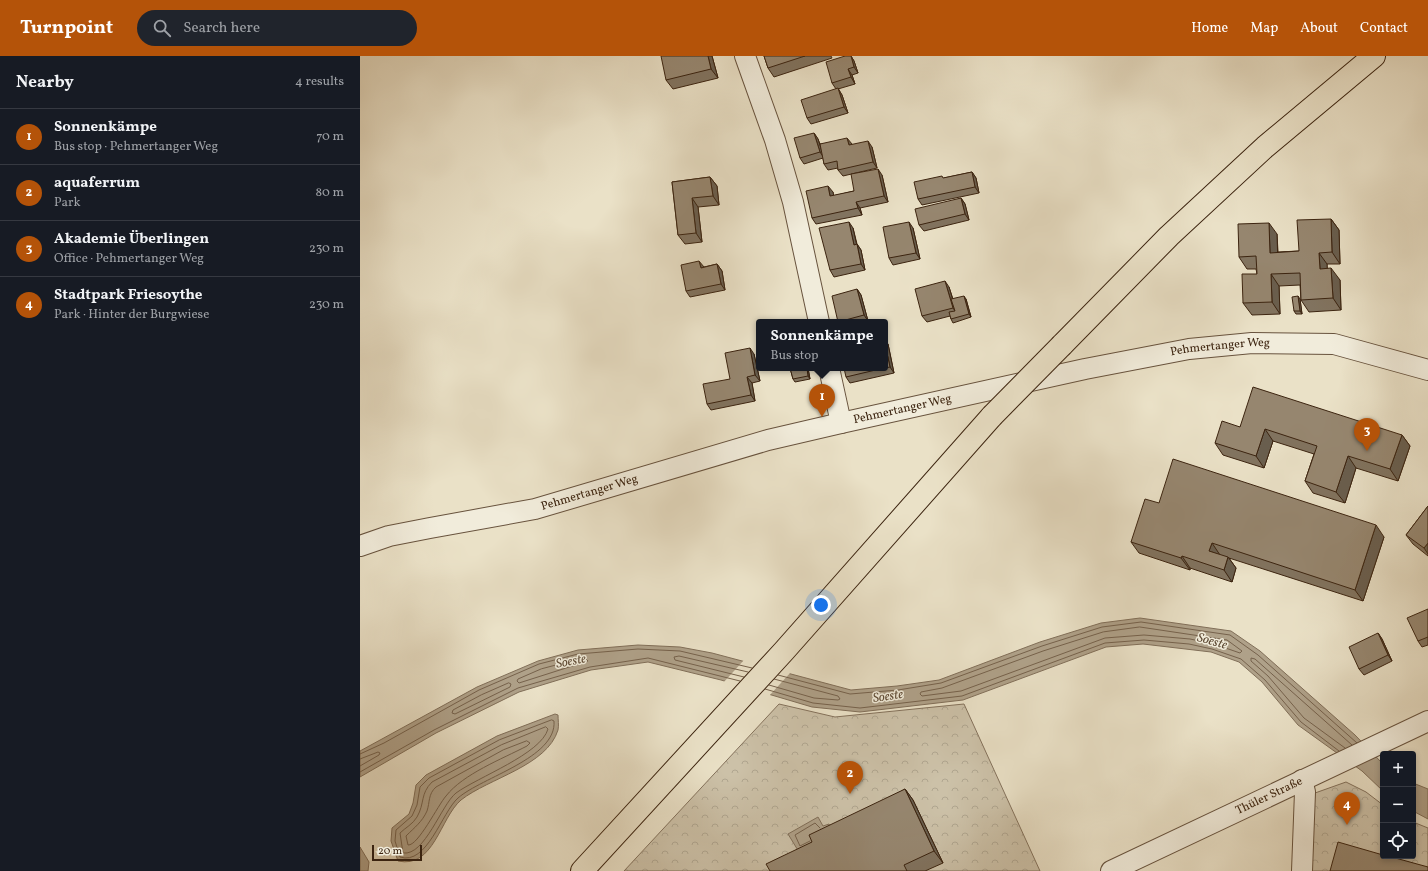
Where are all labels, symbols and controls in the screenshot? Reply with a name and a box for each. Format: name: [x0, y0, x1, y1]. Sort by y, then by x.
search box: [137, 10, 417, 46]
text: Turnpoint: [20, 15, 113, 41]
icon: search: [151, 17, 173, 39]
text: Search here: [183, 18, 260, 39]
text: Home: [1191, 19, 1228, 38]
text: Map: [1250, 19, 1278, 38]
text: About: [1300, 19, 1338, 38]
text: Contact: [1360, 19, 1408, 38]
text: Nearby: [16, 71, 74, 94]
text: 4 results: [295, 73, 344, 91]
text: Sonnenkämpe: [54, 117, 157, 138]
text: 1: [26, 128, 32, 146]
text: 70 m: [316, 128, 344, 146]
text: Bus stop · Pehmertanger Weg: [54, 138, 218, 156]
text: aquaferrum: [54, 173, 140, 194]
text: 2: [26, 184, 32, 202]
text: 80 m: [315, 184, 344, 202]
text: Park: [54, 194, 81, 212]
text: Akademie Überlingen: [54, 229, 209, 250]
text: 3: [26, 240, 32, 258]
text: 230 m: [309, 240, 344, 258]
text: Office · Pehmertanger Weg: [54, 250, 204, 268]
text: Stadtpark Friesoythe: [54, 285, 203, 306]
text: 4: [25, 296, 33, 314]
text: 230 m: [309, 296, 344, 314]
text: Park · Hinter der Burgwiese: [54, 306, 209, 324]
popup: [756, 319, 888, 371]
text: Sonnenkämpe: [771, 326, 873, 347]
street label: Pehmertanger Weg: [1169, 335, 1270, 360]
text: Bus stop: [771, 347, 819, 365]
pin: 1: [809, 384, 835, 417]
street label: Pehmertanger Weg: [852, 391, 953, 428]
pin: 3: [1354, 418, 1380, 451]
street label: Pehmertanger Weg: [539, 471, 640, 515]
your location: [811, 595, 831, 615]
water label: Soeste: [1195, 629, 1229, 655]
water label: Soeste: [554, 650, 588, 674]
water label: Soeste: [872, 686, 905, 708]
map controls: [1380, 751, 1416, 859]
button: +: [1380, 751, 1416, 787]
pin: 2: [837, 761, 863, 794]
street label: Thüler Straße: [1233, 773, 1306, 819]
button: −: [1380, 787, 1416, 823]
pin: 4: [1334, 792, 1360, 825]
button: locate: [1380, 823, 1416, 859]
scale bar: [372, 843, 422, 862]
text: 20 m: [378, 844, 402, 859]

